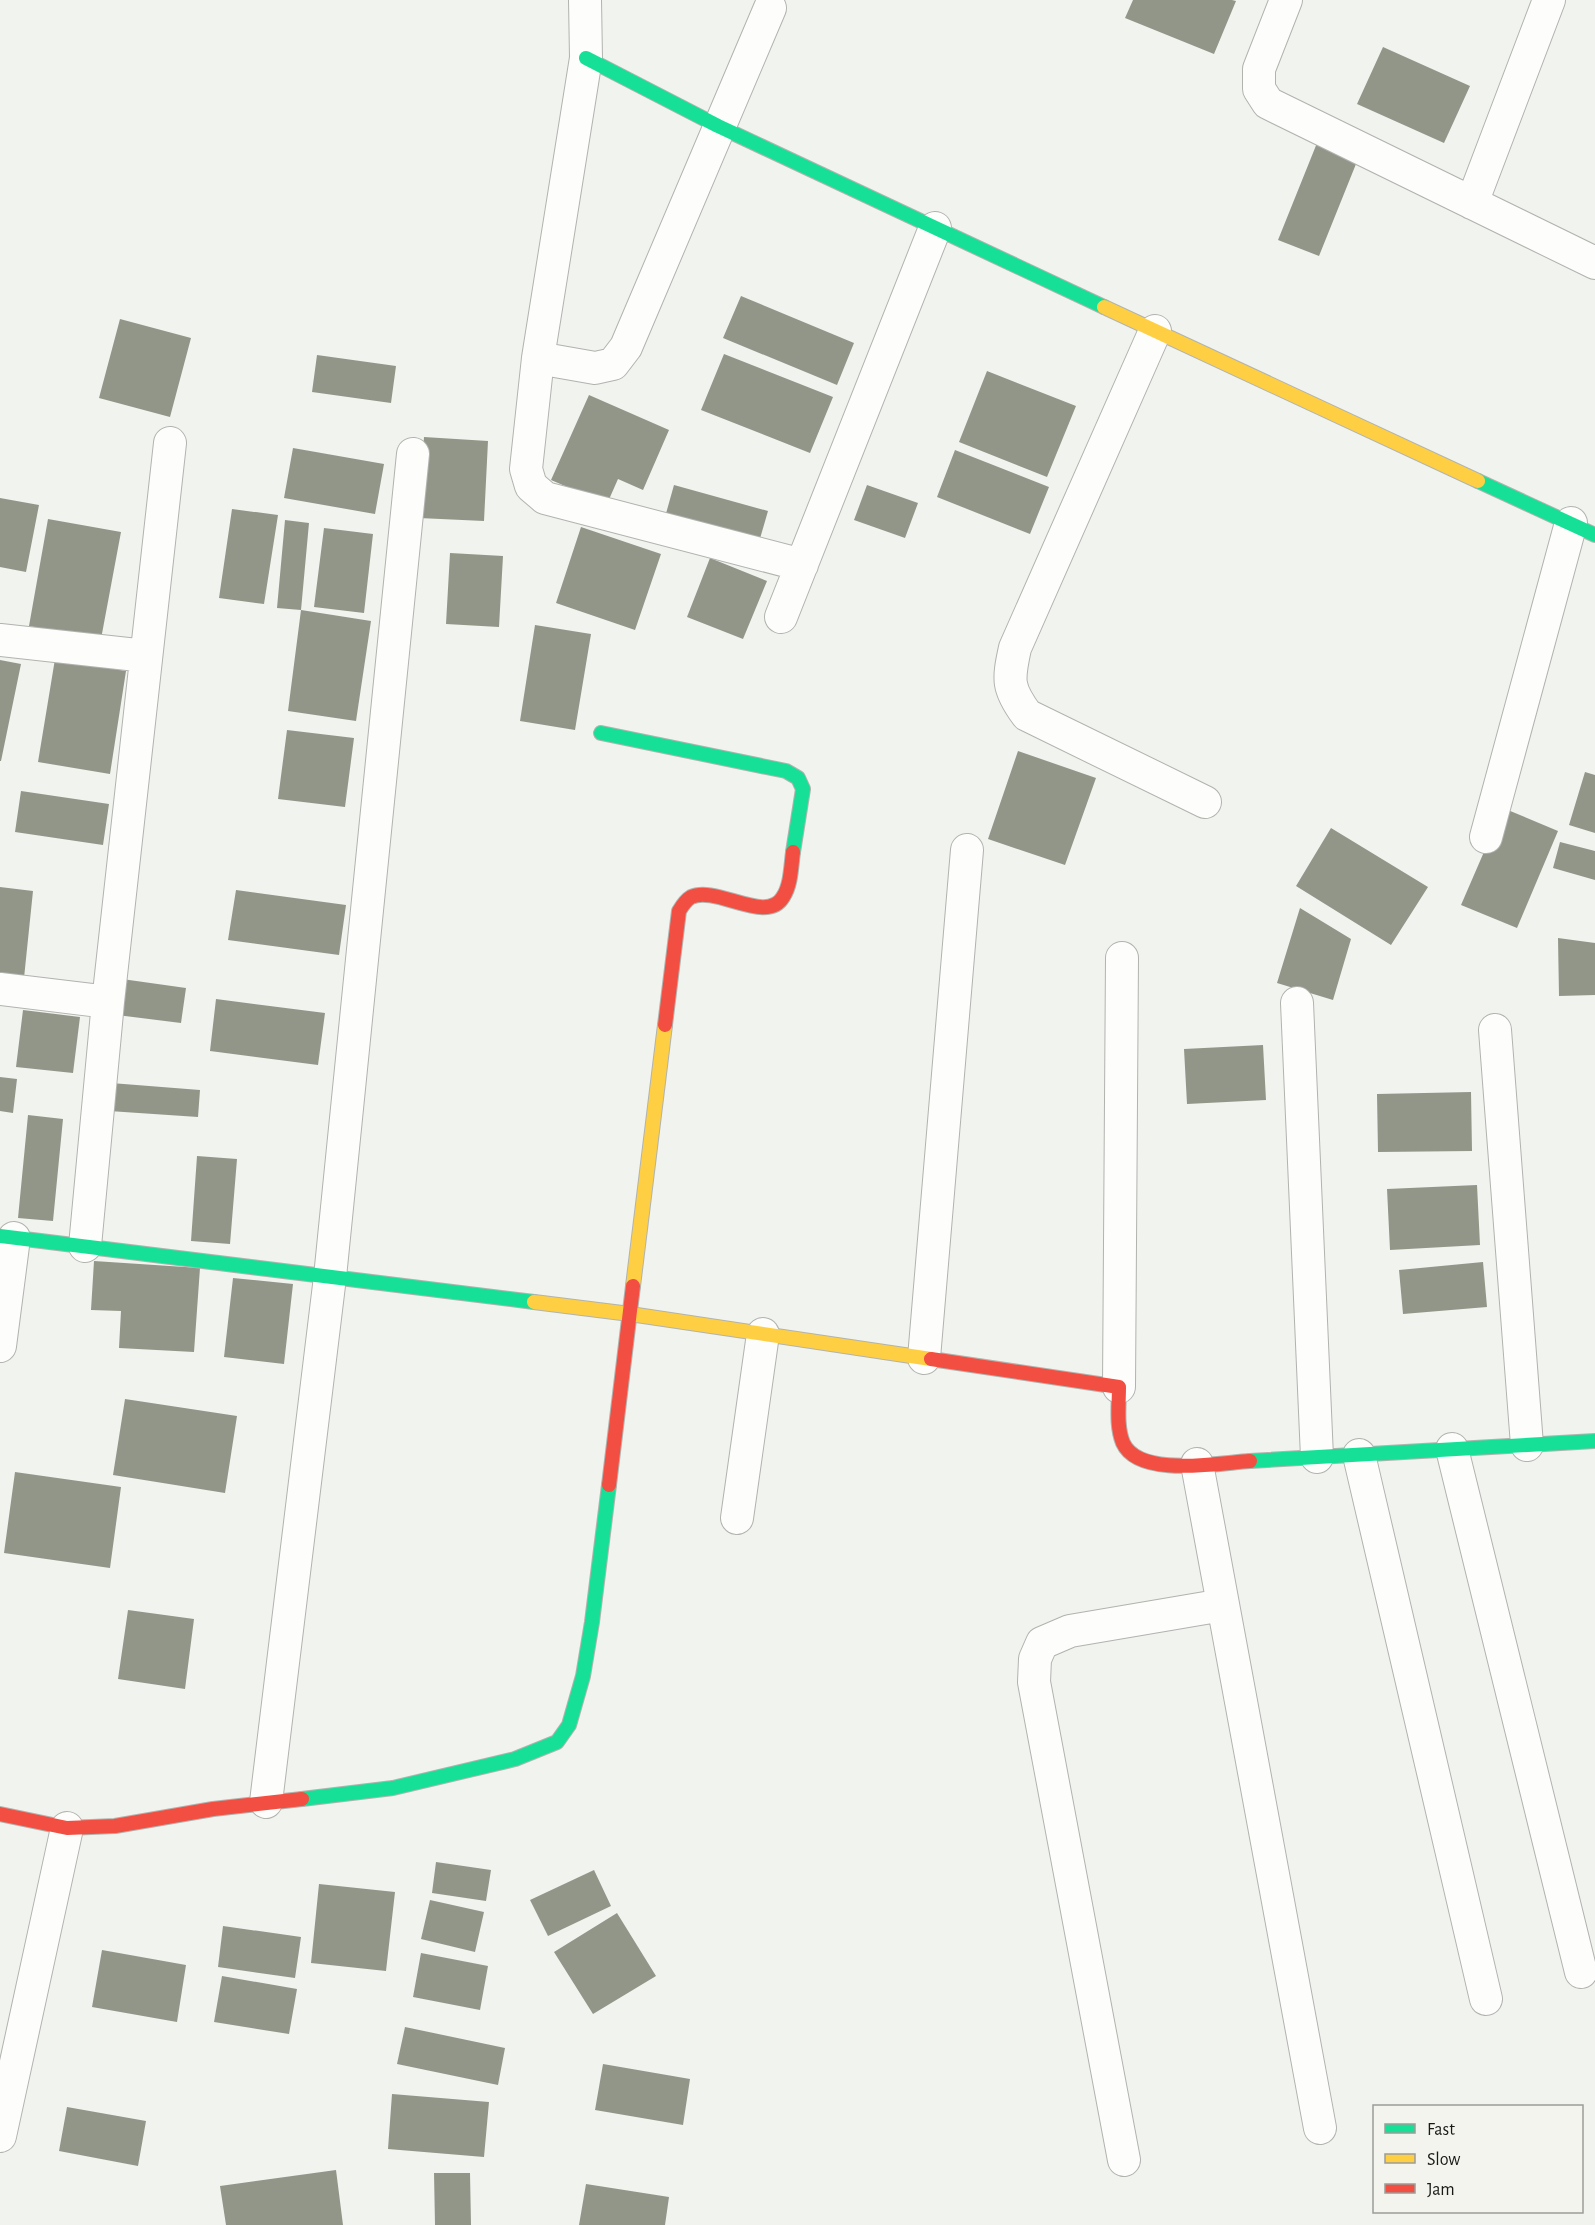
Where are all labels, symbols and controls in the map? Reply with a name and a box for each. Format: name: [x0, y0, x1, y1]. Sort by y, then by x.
legend: [1373, 2105, 1583, 2213]
text: Fast: [1427, 2121, 1455, 2139]
text: Slow: [1427, 2151, 1460, 2169]
text: Jam: [1427, 2181, 1455, 2199]

